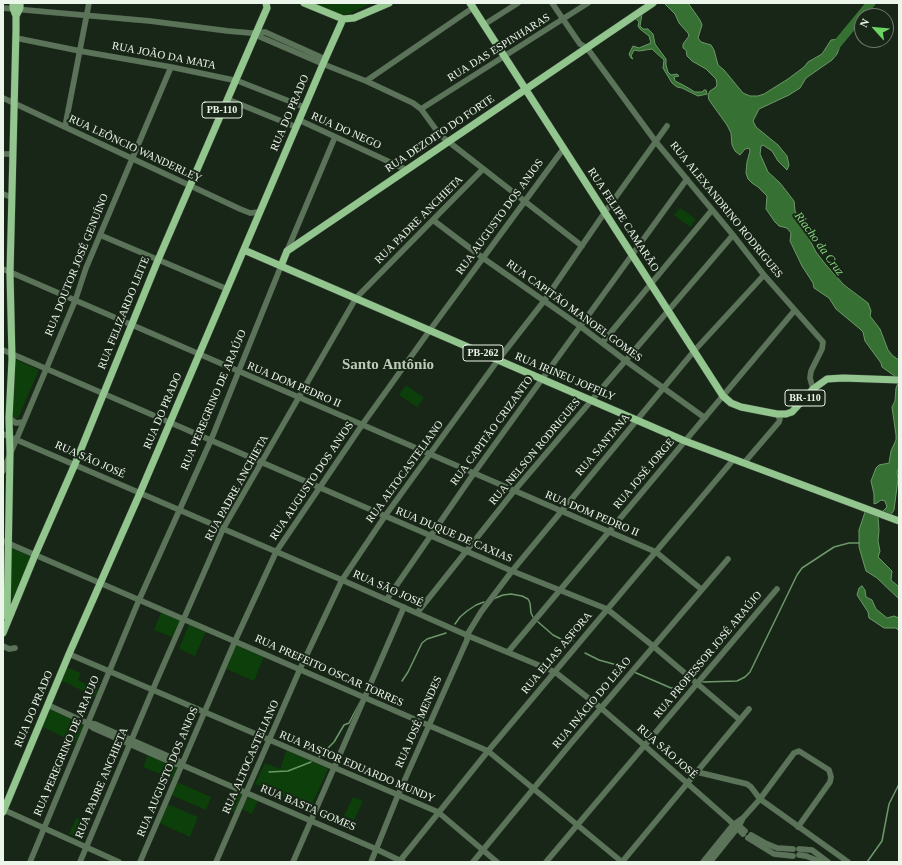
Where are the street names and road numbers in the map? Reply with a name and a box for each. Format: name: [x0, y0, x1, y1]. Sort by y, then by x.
street label: RUA DAS ESPINHARAS: [445, 11, 553, 85]
street label: RUA JOÃO DA MATA: [111, 39, 217, 73]
street label: RUA DO PRADO: [268, 73, 312, 153]
street label: RUA DEZOITO DO FORTE: [383, 92, 497, 176]
road number: PB-110: [202, 102, 242, 118]
street label: RUA DO NEGO: [309, 110, 383, 152]
street label: RUA LEÔNCIO WANDERLEY: [66, 112, 204, 186]
street label: RUA ALEXANDRINO RODRIGUES: [667, 139, 785, 281]
street label: RUA AUGUSTO DOS ANJOS: [453, 156, 547, 278]
street label: RUA FELIPE CAMARÃO: [585, 166, 661, 274]
street label: RUA PADRE ANCHIETA: [372, 173, 466, 267]
street label: RUA DOUTOR JOSÉ GENUÍNO: [42, 192, 112, 338]
street label: RUA FELIZARDO LEITE: [95, 255, 153, 371]
street label: RUA CAPITÃO MANOEL GOMES: [503, 257, 645, 365]
street label: RUA PEREGRINO DE ARAÚJO: [178, 328, 250, 472]
road number: PB-262: [463, 345, 503, 361]
street label: RUA IRINEU JOFFILY: [513, 350, 617, 404]
street label: RUA DOM PEDRO II: [245, 359, 343, 411]
street label: RUA DO PRADO: [141, 371, 185, 451]
street label: RUA CAPITÃO CRIZANTO: [448, 374, 536, 488]
road number: BR-110: [785, 390, 825, 406]
street label: RUA NELSON RODRIGUES: [487, 396, 583, 508]
street label: RUA SANTANA: [573, 411, 633, 479]
street label: RUA ALTOCASTELIANO: [363, 418, 447, 526]
street label: RUA AUGUSTO DOS ANJOS: [267, 419, 357, 543]
street label: RUA PADRE ANCHIETA: [202, 433, 272, 543]
street label: RUA JOSÉ JORGE: [611, 436, 677, 512]
street label: RUA SÃO JOSÉ: [53, 439, 127, 481]
street label: RUA DOM PEDRO II: [543, 488, 641, 540]
street label: RUA DUQUE DE CAXIAS: [394, 504, 514, 566]
street label: RUA SÃO JOSÉ: [351, 568, 425, 610]
street label: RUA PROFESSOR JOSÉ ARAÚJO: [651, 589, 765, 721]
street label: RUA ELIAS ASFORA: [519, 609, 595, 697]
street label: RUA PREFEITO OSCAR TORRES: [253, 632, 405, 710]
street label: RUA INÁCIO DO LEÃO: [550, 655, 634, 751]
street label: RUA DO PRADO: [12, 669, 56, 749]
street label: RUA PEREGRINO DE ARAUJO: [31, 674, 103, 818]
street label: RUA JOSÉ MENDES: [393, 674, 445, 770]
street label: RUA ALTOCASTELIANO: [220, 698, 282, 816]
street label: RUA AUGUSTO DOS ANJOS: [135, 705, 201, 839]
street label: RUA SÃO JOSÉ: [634, 722, 700, 782]
street label: RUA PADRE ANCHIETA: [73, 726, 131, 840]
street label: RUA PASTOR EDUARDO MUNDY: [277, 728, 437, 806]
street label: RUA BASTA GOMES: [258, 782, 358, 834]

